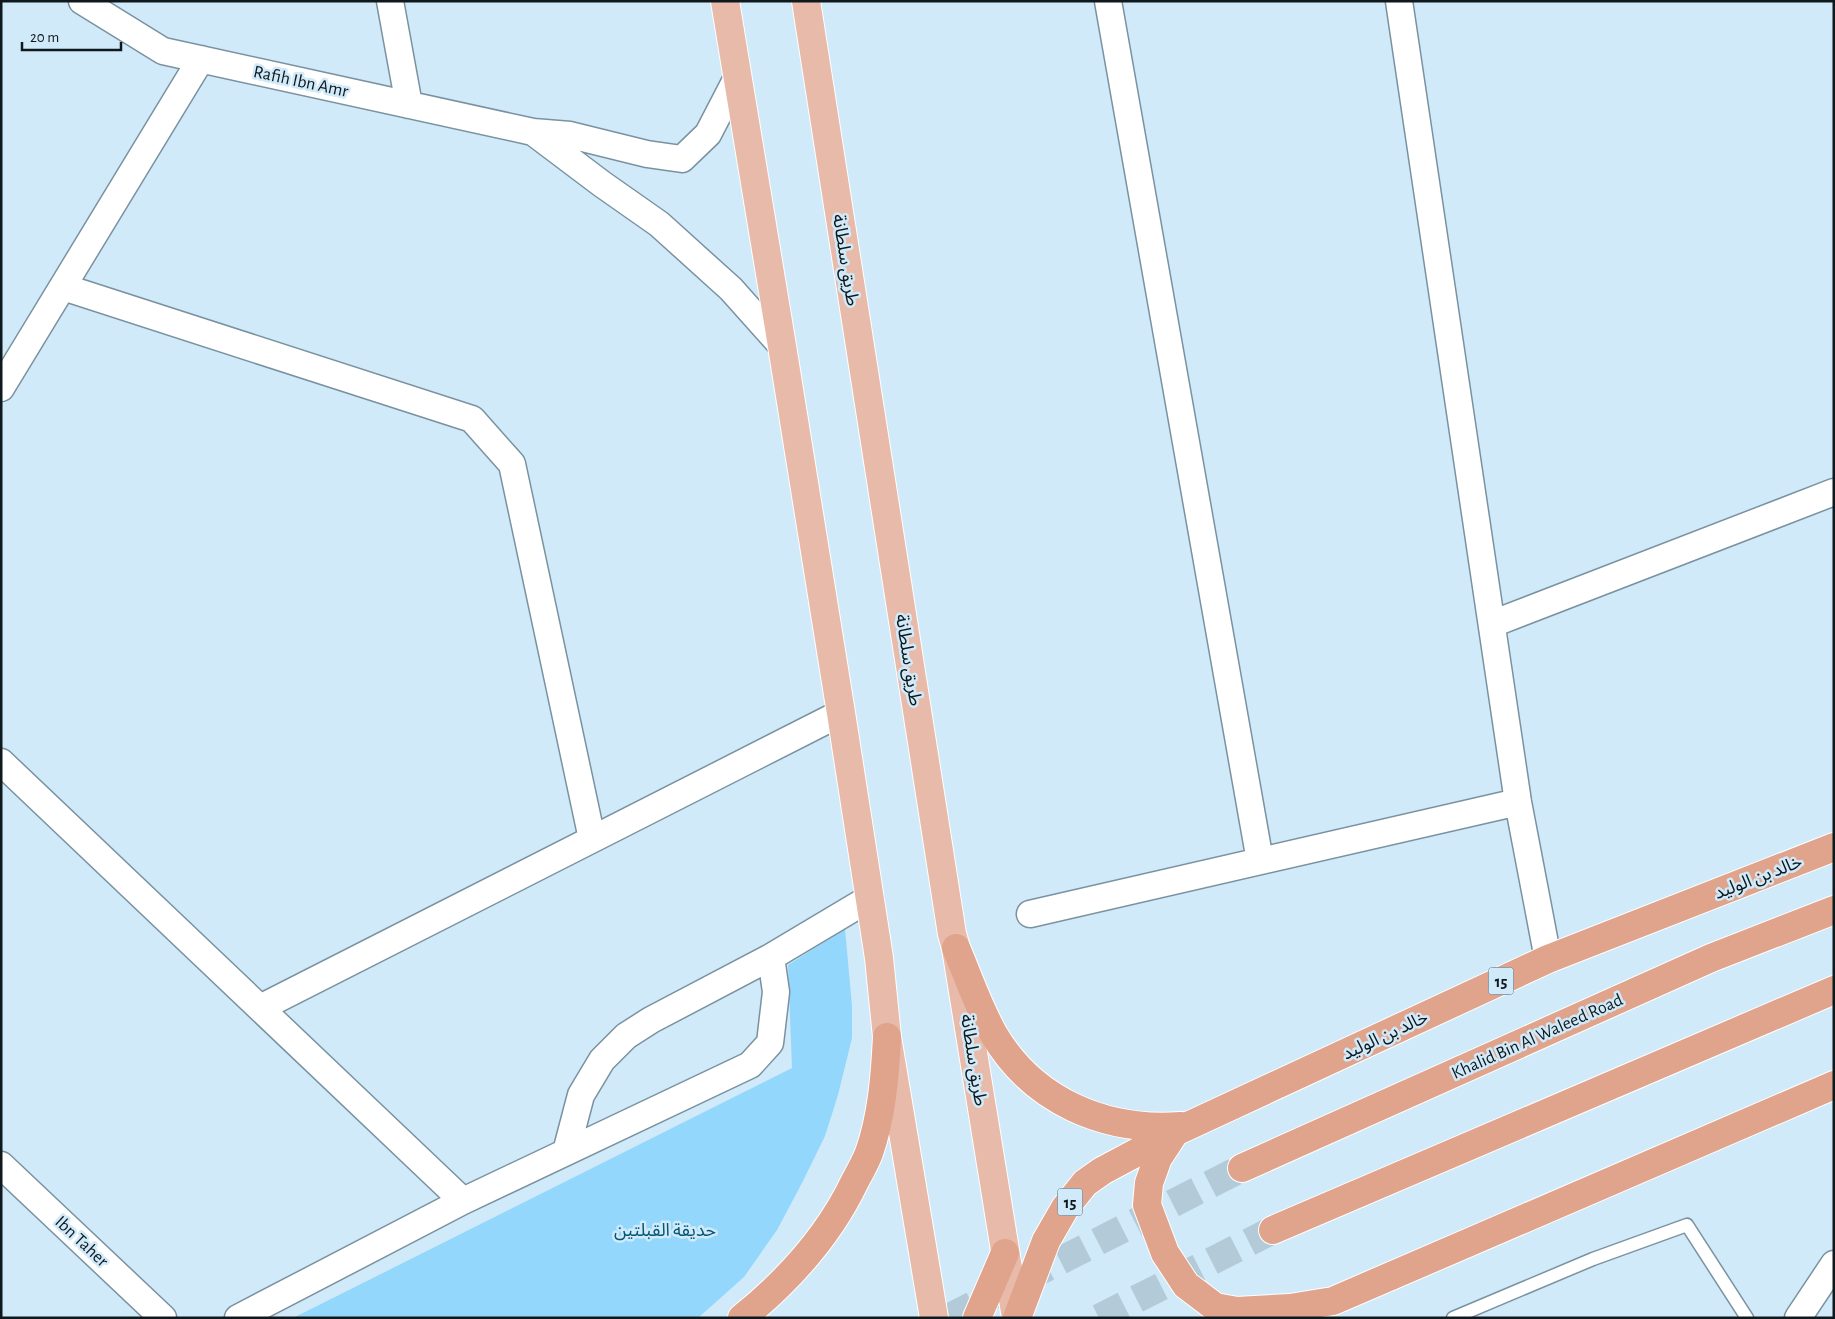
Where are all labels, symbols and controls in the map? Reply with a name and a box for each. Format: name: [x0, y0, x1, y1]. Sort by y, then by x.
scale bar: [22, 20, 121, 52]
text: 20 m: [30, 30, 59, 45]
street label: Rafih Ibn Amr: [252, 63, 350, 101]
street label: طريق سلطانة: [828, 213, 861, 308]
street label: طريق سلطانة: [891, 613, 924, 708]
street label: خالد بن الوليد: [1712, 853, 1805, 904]
road number: 15: [1488, 968, 1514, 994]
street label: Khalid Bin Al Waleed Road: [1449, 991, 1626, 1083]
street label: خالد بن الوليد: [1340, 1008, 1432, 1065]
street label: طريق سلطانة: [956, 1013, 989, 1108]
road number: 15: [1058, 1188, 1082, 1216]
street label: Ibn Taher: [51, 1213, 112, 1271]
park label: حدیقة القبلتین: [614, 1222, 716, 1241]

